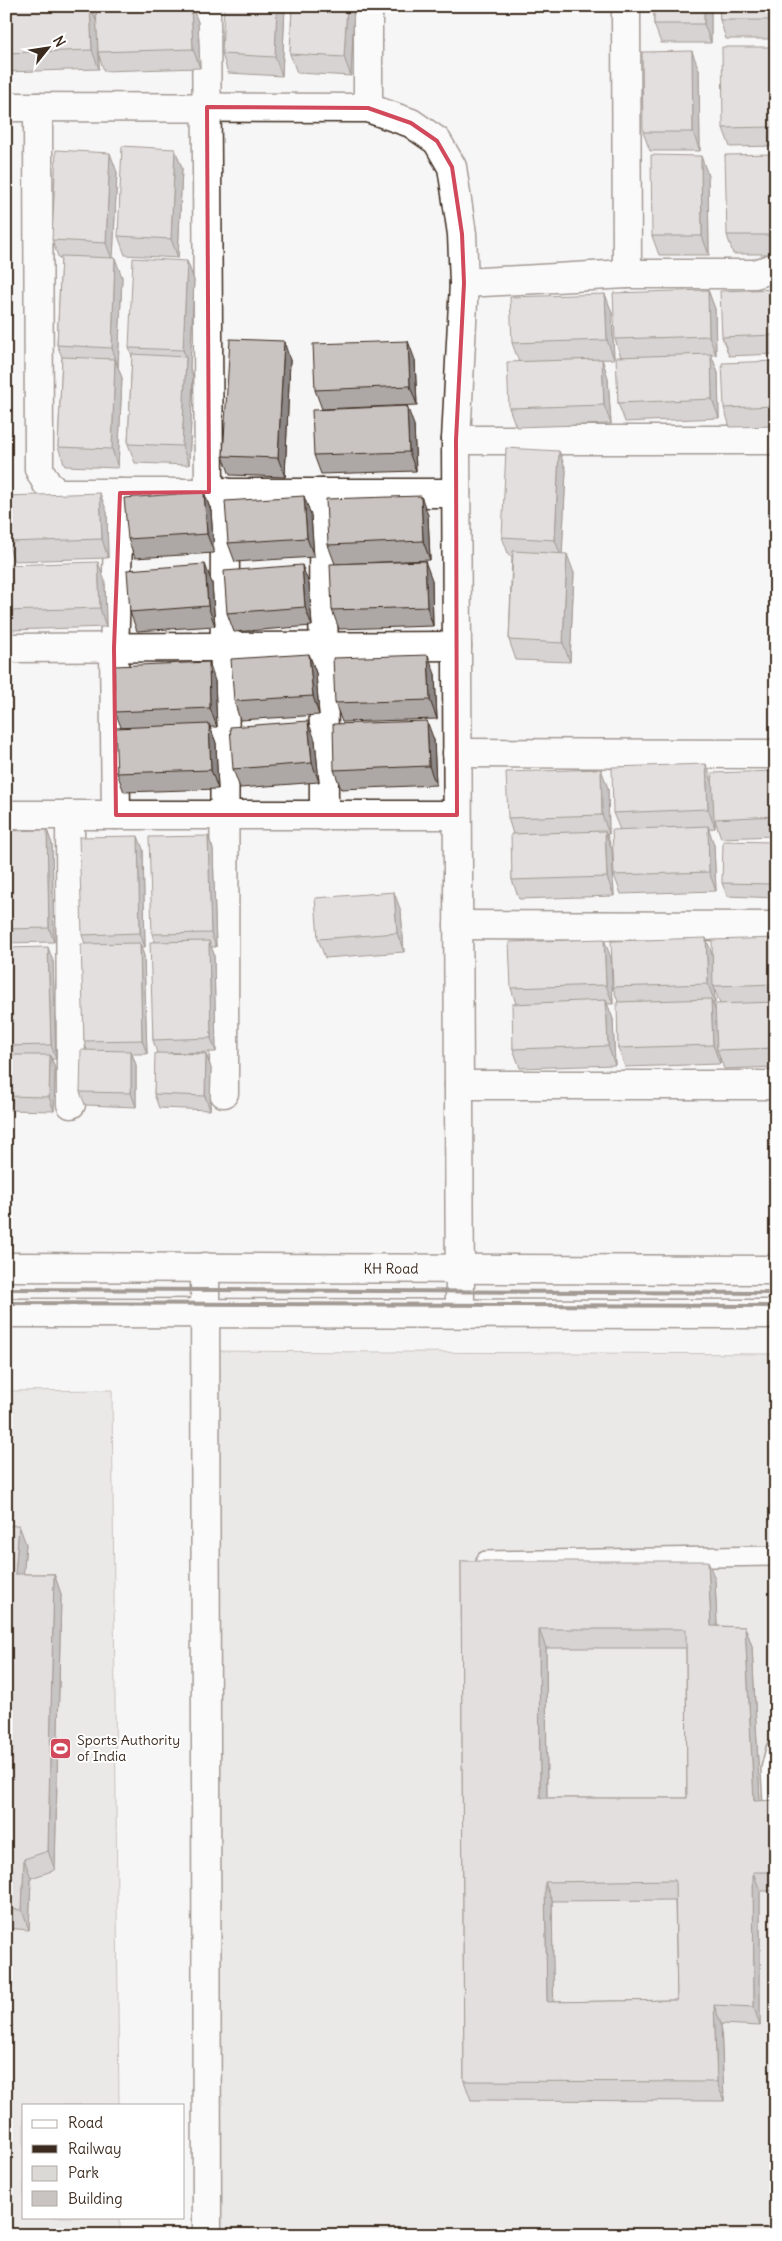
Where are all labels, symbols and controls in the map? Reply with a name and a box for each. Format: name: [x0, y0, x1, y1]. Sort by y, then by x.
north arrow: [22, 22, 72, 72]
text: N: [49, 33, 69, 50]
street label: KH Road: [364, 1259, 418, 1278]
place label: Sports Authority of India: [77, 1731, 180, 1765]
sports icon: Sports Authority of India: [49, 1736, 73, 1760]
legend: [22, 2104, 185, 2218]
text: Road: [68, 2113, 103, 2132]
text: Railway: [68, 2139, 122, 2158]
text: Park: [68, 2163, 99, 2182]
text: Building: [68, 2189, 123, 2208]

